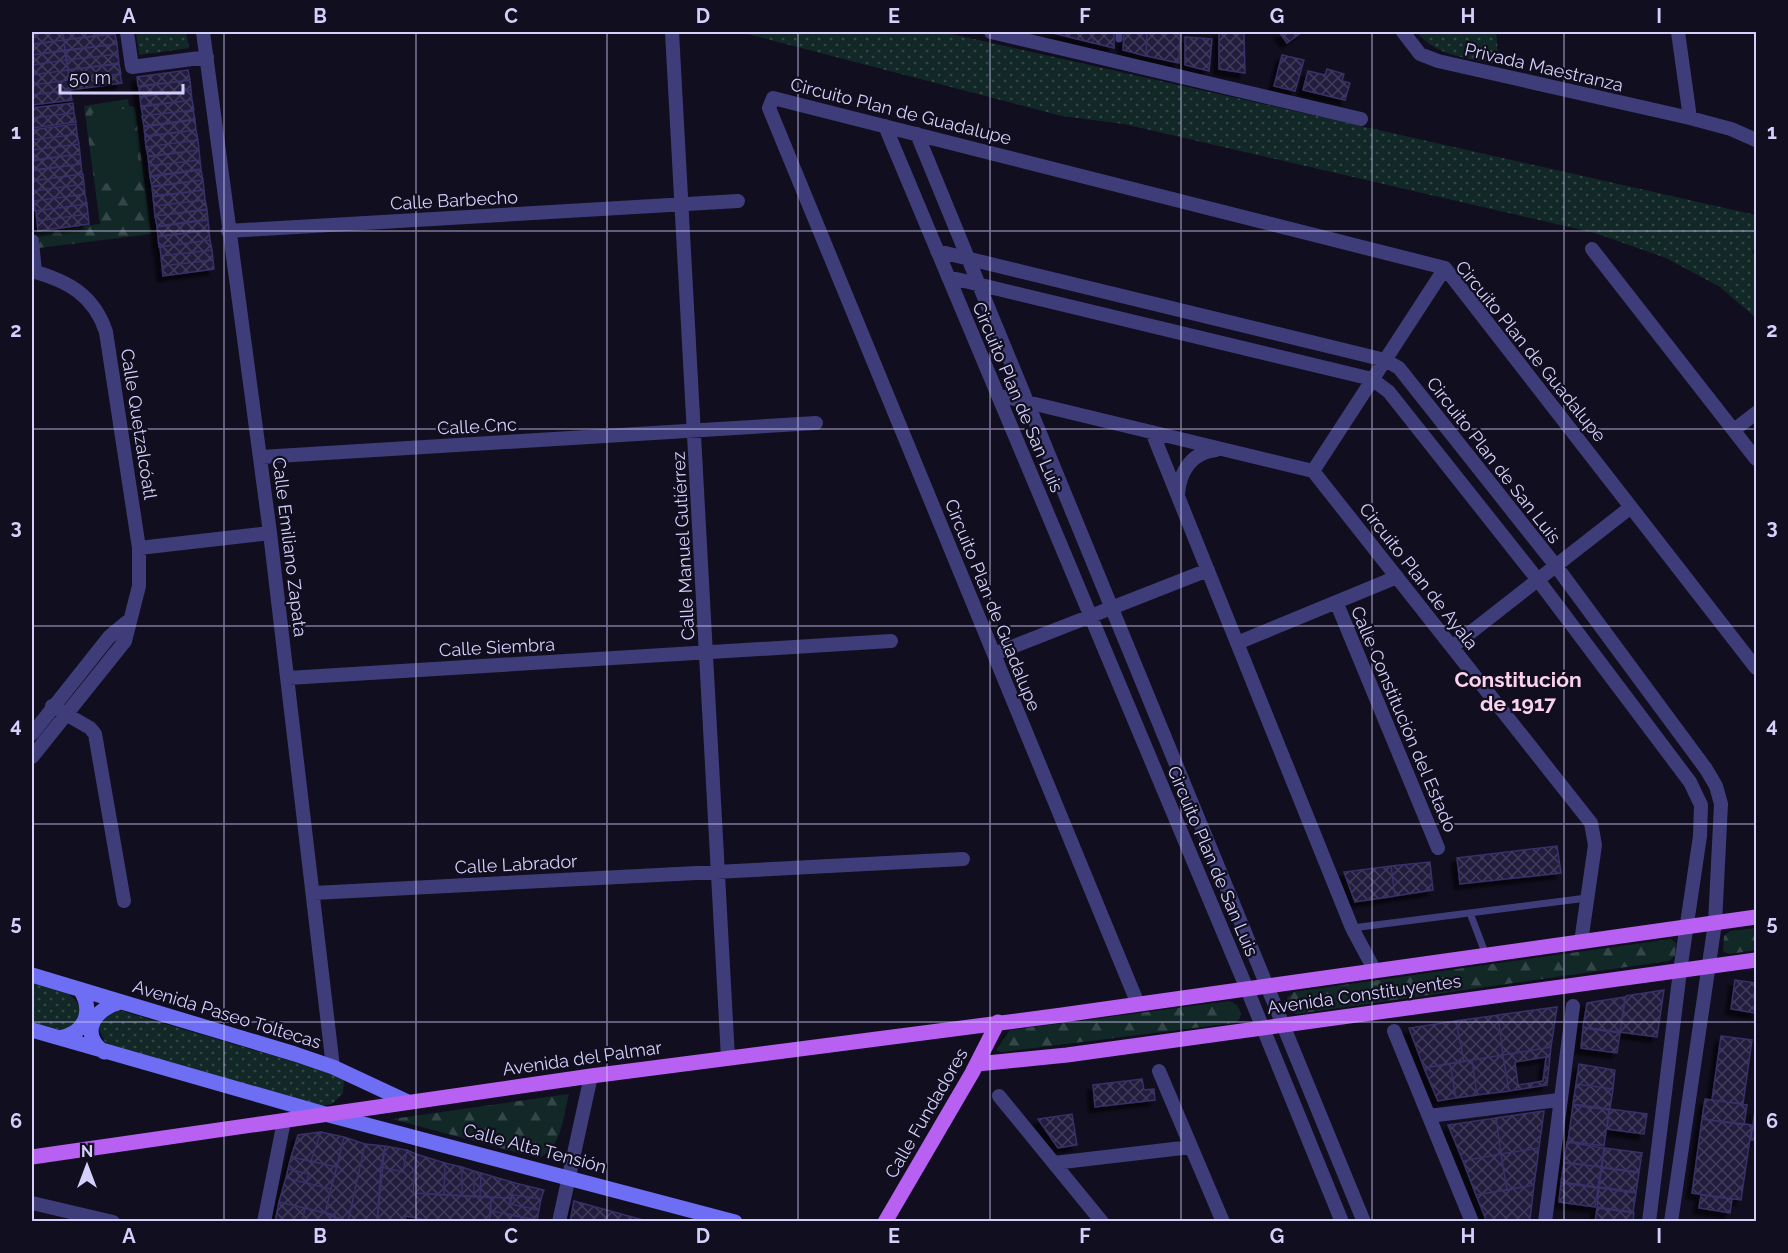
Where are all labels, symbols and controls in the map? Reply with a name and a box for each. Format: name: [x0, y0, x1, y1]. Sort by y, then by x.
text: A: [122, 4, 136, 28]
text: B: [313, 4, 327, 28]
text: C: [504, 4, 518, 28]
text: D: [696, 4, 710, 28]
text: E: [888, 4, 900, 28]
text: F: [1079, 4, 1091, 28]
text: G: [1270, 4, 1284, 28]
text: H: [1461, 4, 1475, 28]
text: I: [1656, 4, 1662, 28]
street label: Privada Maestranza: [1463, 39, 1625, 95]
scale bar: [60, 57, 183, 95]
text: 50 m: [69, 67, 111, 88]
street label: Circuito Plan de Guadalupe: [788, 73, 1014, 149]
text: 1: [11, 120, 21, 144]
text: 1: [1767, 120, 1777, 144]
street label: Calle Barbecho: [390, 186, 519, 214]
street label: Circuito Plan de Guadalupe: [1451, 256, 1611, 446]
street label: Circuito Plan de San Luis: [968, 299, 1068, 496]
text: 2: [10, 318, 22, 342]
text: 2: [1766, 318, 1778, 342]
street label: Calle Quetzalcóatl: [117, 347, 161, 501]
street label: Circuito Plan de San Luis: [1423, 373, 1566, 547]
street label: Calle Cnc: [437, 413, 518, 439]
street label: Calle Manuel Gutiérrez: [668, 451, 698, 641]
street label: Calle Emiliano Zapata: [269, 456, 311, 638]
street label: Circuito Plan de Guadalupe: [941, 496, 1045, 715]
street label: Circuito Plan de Ayala: [1355, 498, 1483, 654]
text: 3: [10, 515, 22, 539]
text: 3: [1766, 515, 1778, 539]
street label: Calle Constitución del Estado: [1347, 603, 1461, 836]
street label: Calle Siembra: [438, 633, 556, 661]
district label: Constitución de 1917: [1454, 667, 1582, 716]
text: 4: [10, 713, 22, 737]
text: 4: [1766, 713, 1778, 737]
street label: Circuito Plan de San Luis: [1163, 763, 1263, 960]
street label: Calle Labrador: [454, 850, 579, 878]
text: 5: [10, 911, 22, 935]
text: 5: [1766, 911, 1778, 935]
street label: Avenida Constituyentes: [1266, 970, 1463, 1018]
street label: Avenida Paseo Toltecas: [130, 975, 324, 1053]
street label: Avenida del Palmar: [501, 1036, 664, 1080]
street label: Calle Fundadores: [880, 1044, 972, 1182]
text: 6: [10, 1109, 22, 1133]
text: 6: [1766, 1109, 1778, 1133]
street label: Calle Alta Tensión: [461, 1119, 609, 1177]
north arrow: [57, 1136, 117, 1196]
text: N: [81, 1142, 93, 1161]
text: A: [122, 1224, 136, 1248]
text: B: [313, 1224, 327, 1248]
text: C: [504, 1224, 518, 1248]
text: D: [696, 1224, 710, 1248]
text: E: [888, 1224, 900, 1248]
text: F: [1079, 1224, 1091, 1248]
text: G: [1270, 1224, 1284, 1248]
text: H: [1461, 1224, 1475, 1248]
text: I: [1656, 1224, 1662, 1248]

